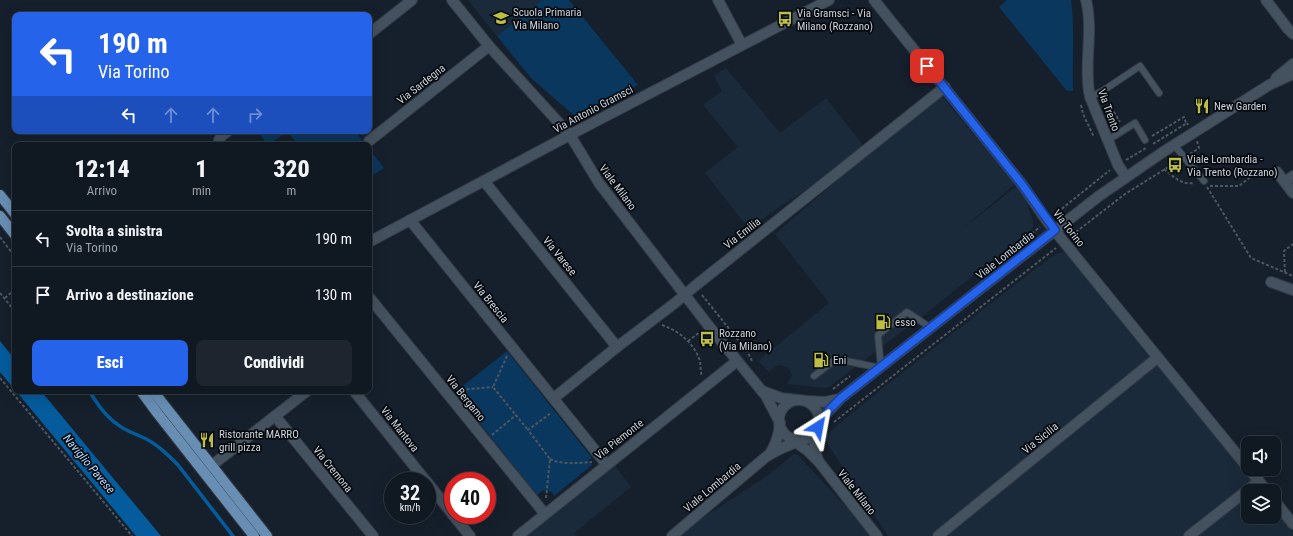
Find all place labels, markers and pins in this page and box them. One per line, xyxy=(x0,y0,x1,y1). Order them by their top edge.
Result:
place label: Scuola Primaria Via Milano xyxy=(513,6,582,32)
place label: Via Gramsci - Via Milano (Rozzano) xyxy=(797,7,873,33)
school or university icon: Scuola Primaria Via Milano xyxy=(492,9,510,27)
bus stop icon: Via Gramsci - Via Milano (Rozzano) xyxy=(776,10,794,28)
pin xyxy=(910,49,944,83)
restaurant icon: New Garden xyxy=(1193,97,1211,115)
place label: New Garden xyxy=(1214,100,1267,113)
place label: Viale Lombardia - Via Trento (Rozzano) xyxy=(1187,153,1278,179)
bus stop icon: Viale Lombardia - Via Trento (Rozzano) xyxy=(1166,156,1184,174)
fuel station icon: esso xyxy=(874,313,892,331)
place label: esso xyxy=(895,316,916,329)
place label: Rozzano (Via Milano) xyxy=(719,327,772,353)
bus stop icon: Rozzano (Via Milano) xyxy=(698,330,716,348)
fuel station icon: Eni xyxy=(812,351,830,369)
place label: Eni xyxy=(833,354,846,367)
place label: Ristorante MARRO grill pizza xyxy=(219,428,299,454)
restaurant icon: Ristorante MARRO grill pizza xyxy=(198,431,216,449)

